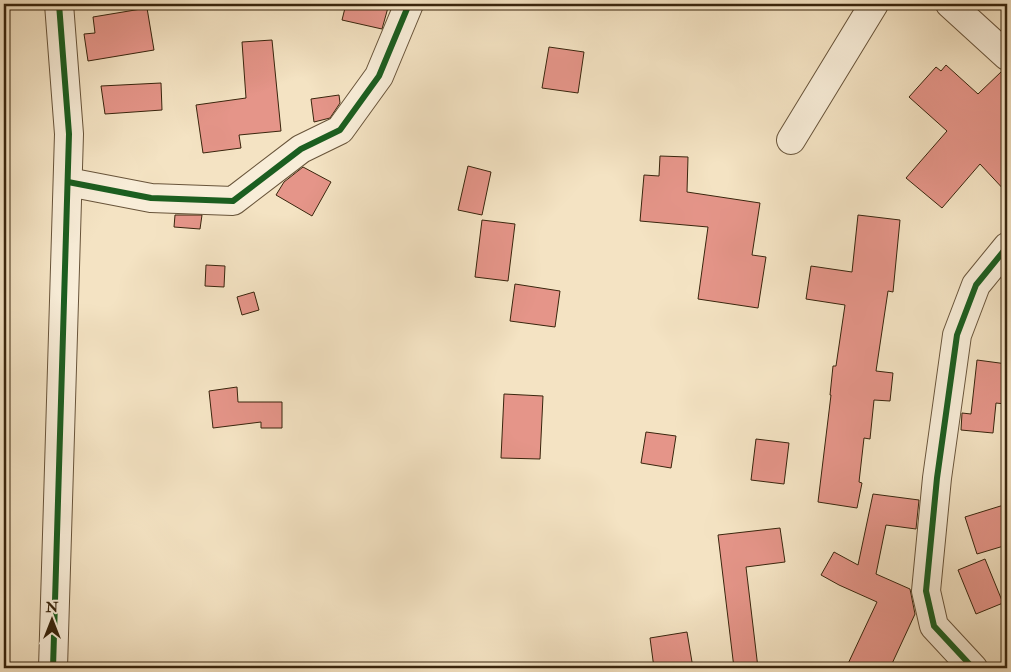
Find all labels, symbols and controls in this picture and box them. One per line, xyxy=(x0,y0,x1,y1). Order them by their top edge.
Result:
north arrow xyxy=(28,594,78,644)
text: N xyxy=(45,599,59,616)

